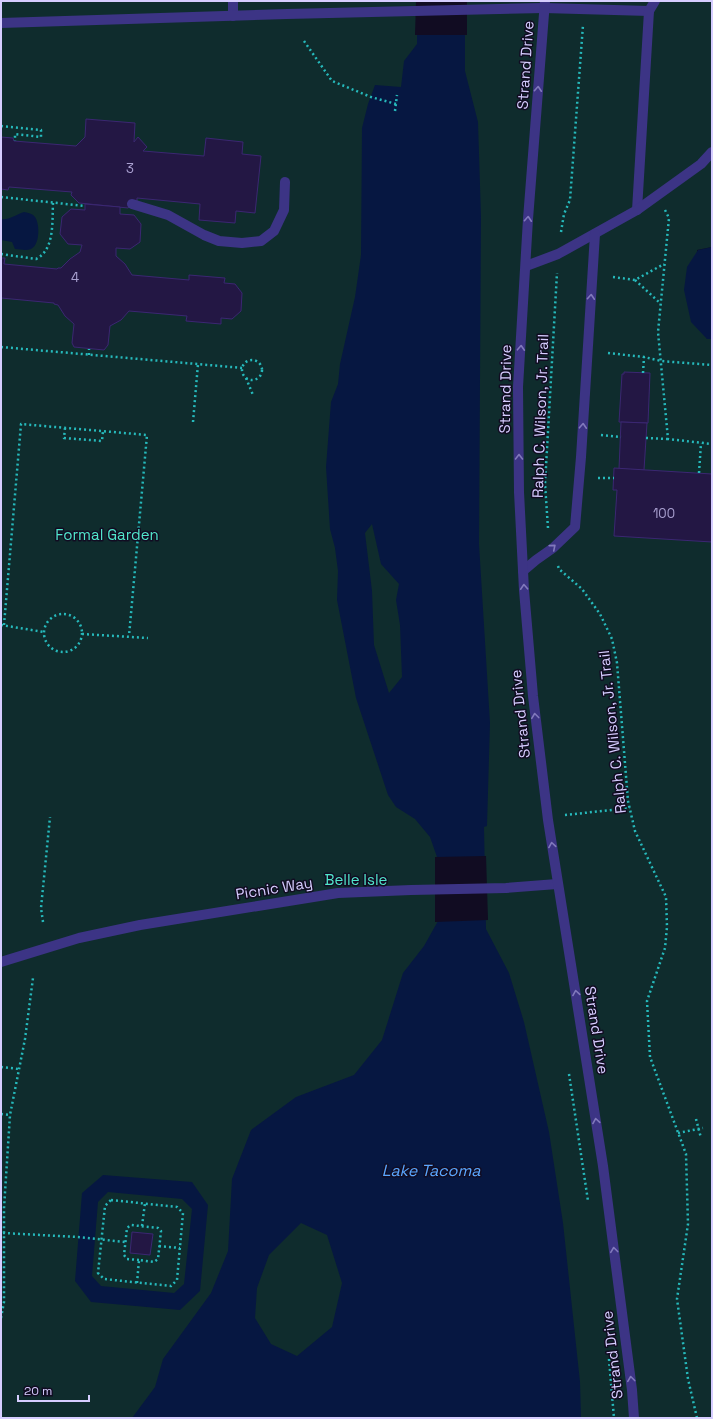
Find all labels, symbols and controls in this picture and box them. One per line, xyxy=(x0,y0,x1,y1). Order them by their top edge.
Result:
street label: Strand Drive xyxy=(512,20,538,110)
one-way arrow xyxy=(533,86,542,92)
house number: 3 xyxy=(126,160,134,177)
one-way arrow xyxy=(524,216,533,222)
house number: 4 xyxy=(71,269,79,286)
one-way arrow xyxy=(586,294,595,300)
street label: Ralph C. Wilson, Jr. Trail xyxy=(528,334,552,498)
street label: Strand Drive xyxy=(495,344,515,434)
one-way arrow xyxy=(516,345,525,351)
one-way arrow xyxy=(578,423,587,429)
one-way arrow xyxy=(515,454,523,460)
house number: 100 xyxy=(653,505,675,522)
park label: Formal Garden xyxy=(55,525,159,544)
one-way arrow xyxy=(548,544,556,551)
one-way arrow xyxy=(519,584,528,590)
street label: Ralph C. Wilson, Jr. Trail xyxy=(594,649,630,815)
street label: Strand Drive xyxy=(506,669,534,759)
one-way arrow xyxy=(531,713,540,719)
one-way arrow xyxy=(548,842,556,848)
park label: Belle Isle xyxy=(324,870,388,889)
street label: Picnic Way xyxy=(234,873,314,903)
street label: Strand Drive xyxy=(581,985,613,1075)
one-way arrow xyxy=(572,990,580,996)
one-way arrow xyxy=(592,1118,601,1125)
water label: Lake Tacoma xyxy=(382,1160,481,1181)
one-way arrow xyxy=(610,1247,619,1253)
street label: Strand Drive xyxy=(597,1310,627,1400)
one-way arrow xyxy=(627,1376,636,1382)
scale bar xyxy=(18,1377,89,1403)
text: 20 m xyxy=(24,1383,52,1399)

